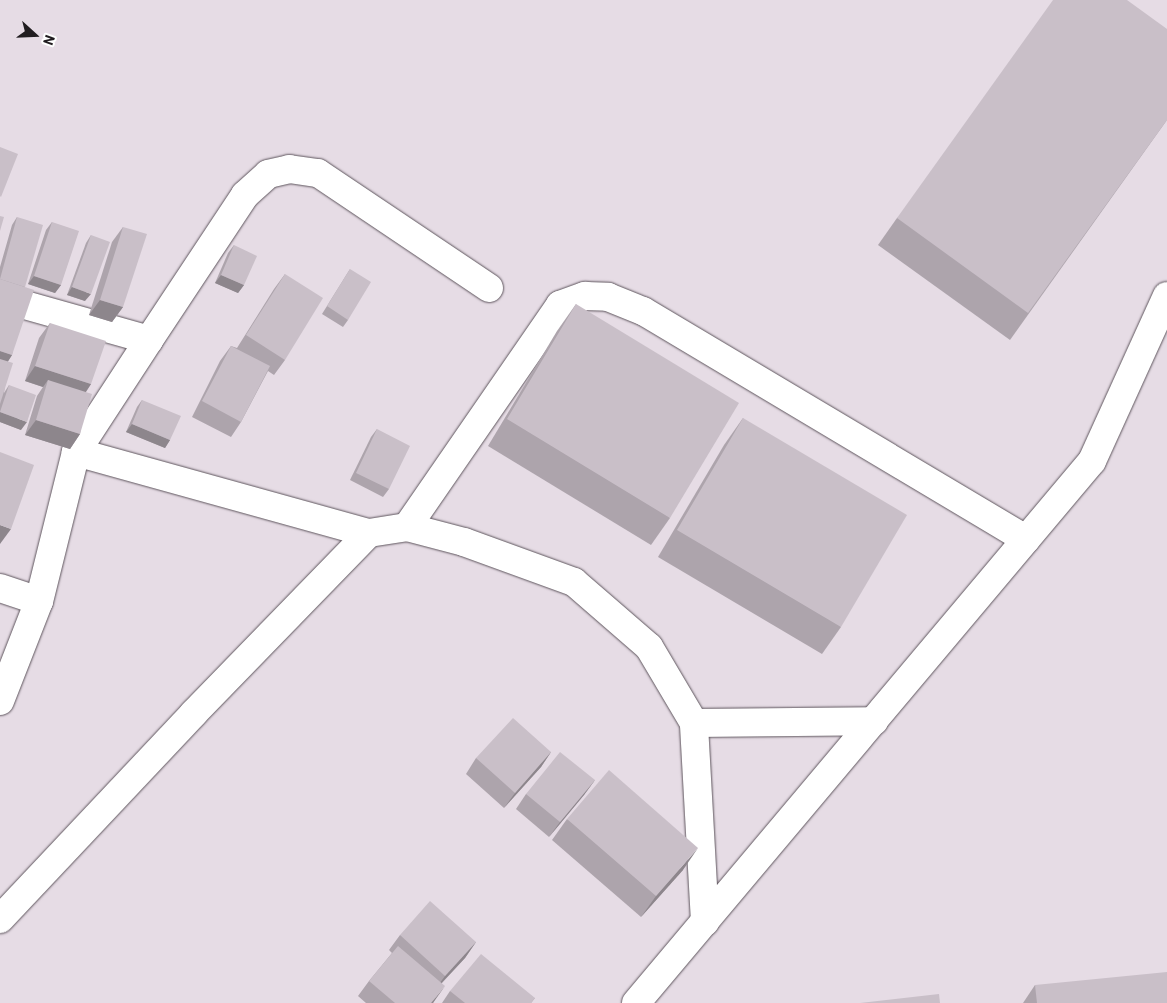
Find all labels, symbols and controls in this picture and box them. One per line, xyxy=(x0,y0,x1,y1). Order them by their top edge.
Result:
north arrow xyxy=(10,10,60,60)
text: N xyxy=(40,33,59,48)

